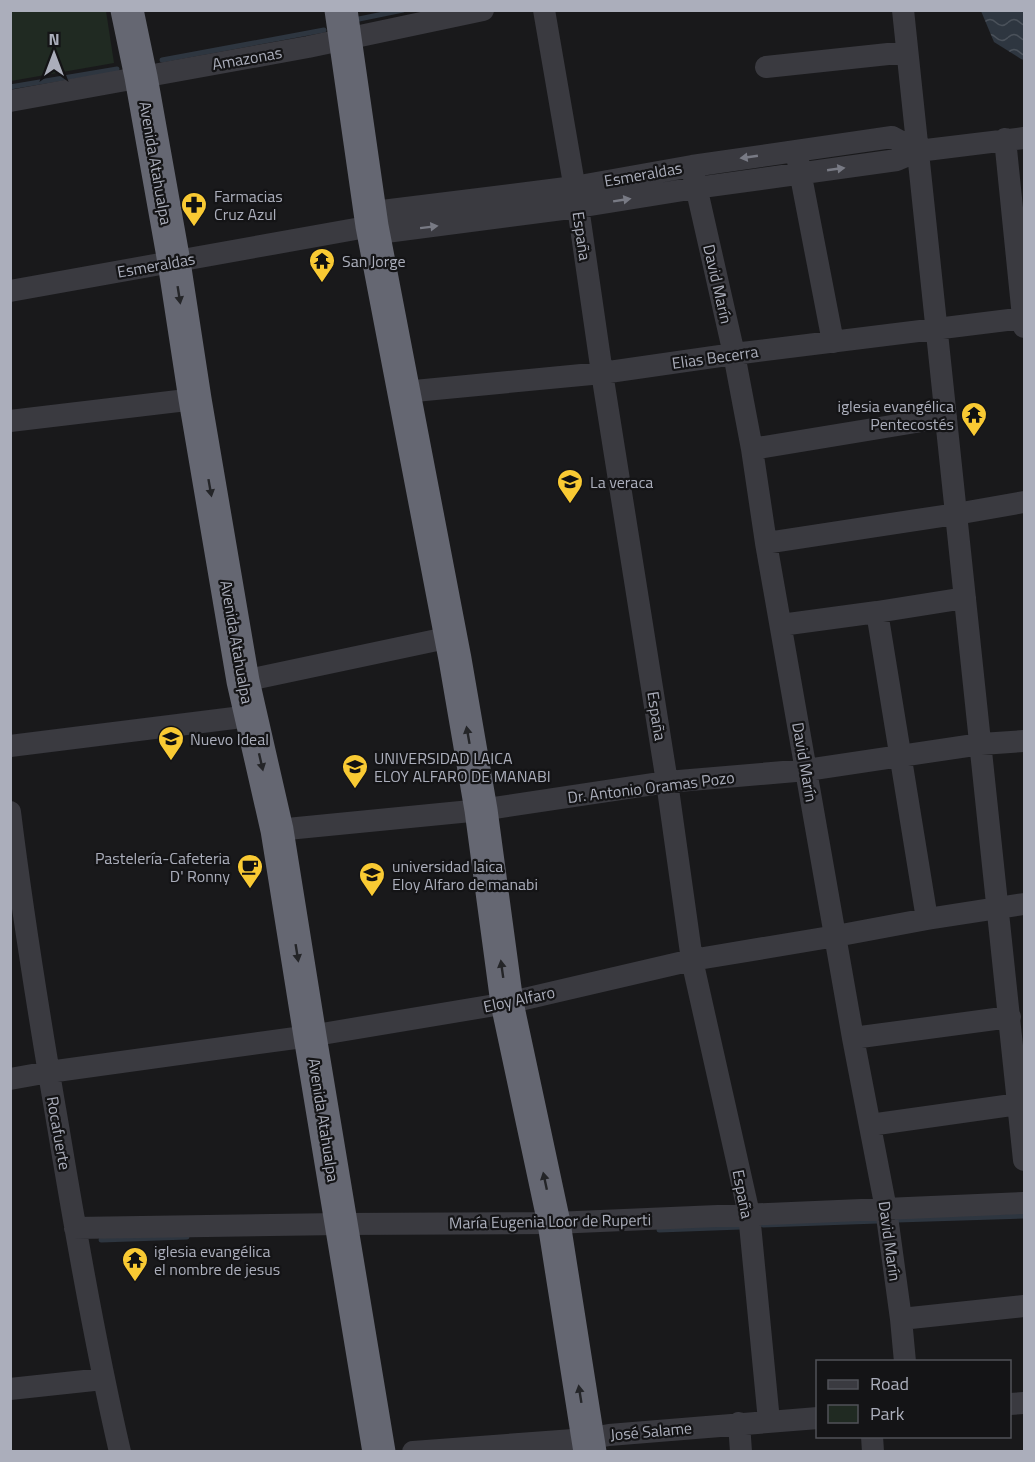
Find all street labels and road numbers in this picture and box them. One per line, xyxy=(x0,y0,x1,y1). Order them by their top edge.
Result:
street label: Amazonas xyxy=(210,40,284,76)
street label: Avenida Atahualpa xyxy=(133,99,179,227)
street label: Esmeraldas xyxy=(602,155,684,193)
street label: España xyxy=(567,210,597,262)
street label: David Marín xyxy=(697,242,739,326)
street label: Esmeraldas xyxy=(115,246,197,284)
street label: Elias Becerra xyxy=(670,339,760,375)
street label: Avenida Atahualpa xyxy=(214,578,260,706)
street label: España xyxy=(641,690,673,742)
street label: David Marín xyxy=(786,720,824,804)
street label: Dr. Antonio Oramas Pozo xyxy=(566,765,736,809)
street label: Eloy Alfaro xyxy=(481,980,557,1018)
street label: Avenida Atahualpa xyxy=(302,1056,346,1184)
street label: Rocafuerte xyxy=(41,1094,77,1172)
street label: España xyxy=(727,1167,759,1221)
street label: David Marín xyxy=(873,1199,907,1283)
street label: María Eugenia Loor de Ruperti xyxy=(449,1207,651,1235)
street label: José Salame xyxy=(609,1415,693,1447)

